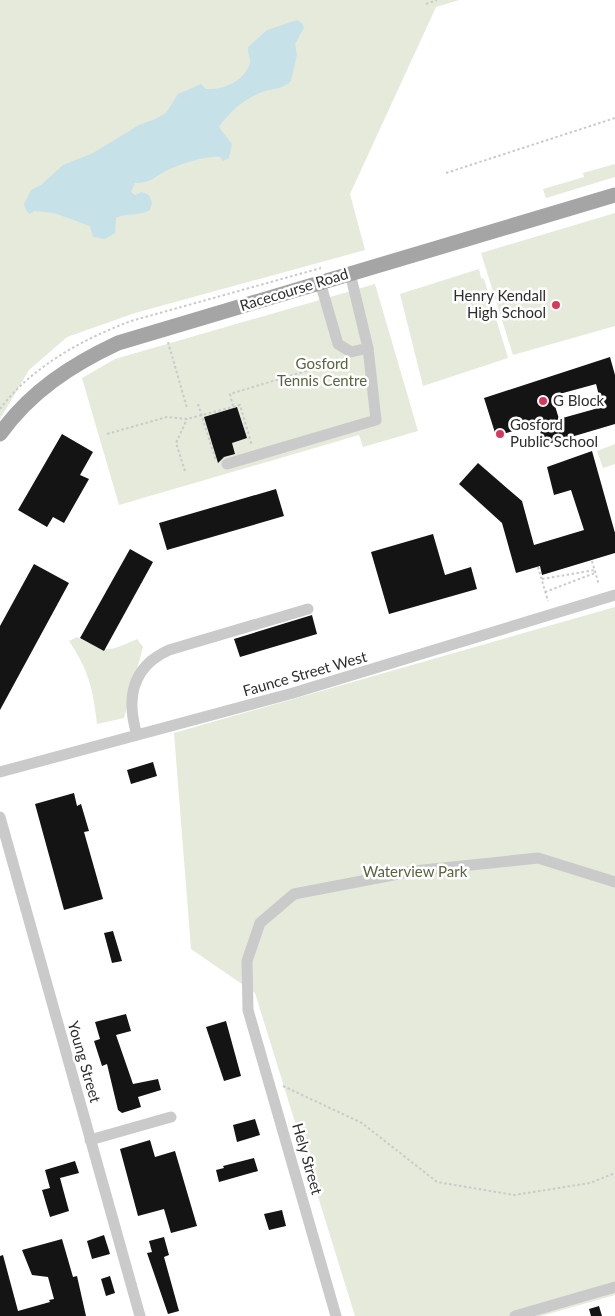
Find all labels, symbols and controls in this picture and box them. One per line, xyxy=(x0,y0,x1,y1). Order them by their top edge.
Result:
street label: Racecourse Road xyxy=(237,264,350,314)
place label: Henry Kendall High School xyxy=(453,286,546,321)
marker: Henry Kendall High School xyxy=(550,299,562,311)
park label: Gosford Tennis Centre xyxy=(277,354,367,389)
place label: G Block xyxy=(553,391,605,409)
marker: G Block xyxy=(537,395,549,407)
place label: Gosford Public School xyxy=(510,415,598,450)
marker: Gosford Public School xyxy=(494,428,506,440)
street label: Faunce Street West xyxy=(241,647,369,699)
park label: Waterview Park xyxy=(363,862,468,880)
street label: Young Street xyxy=(65,1019,105,1105)
street label: Hely Street xyxy=(289,1121,327,1197)

